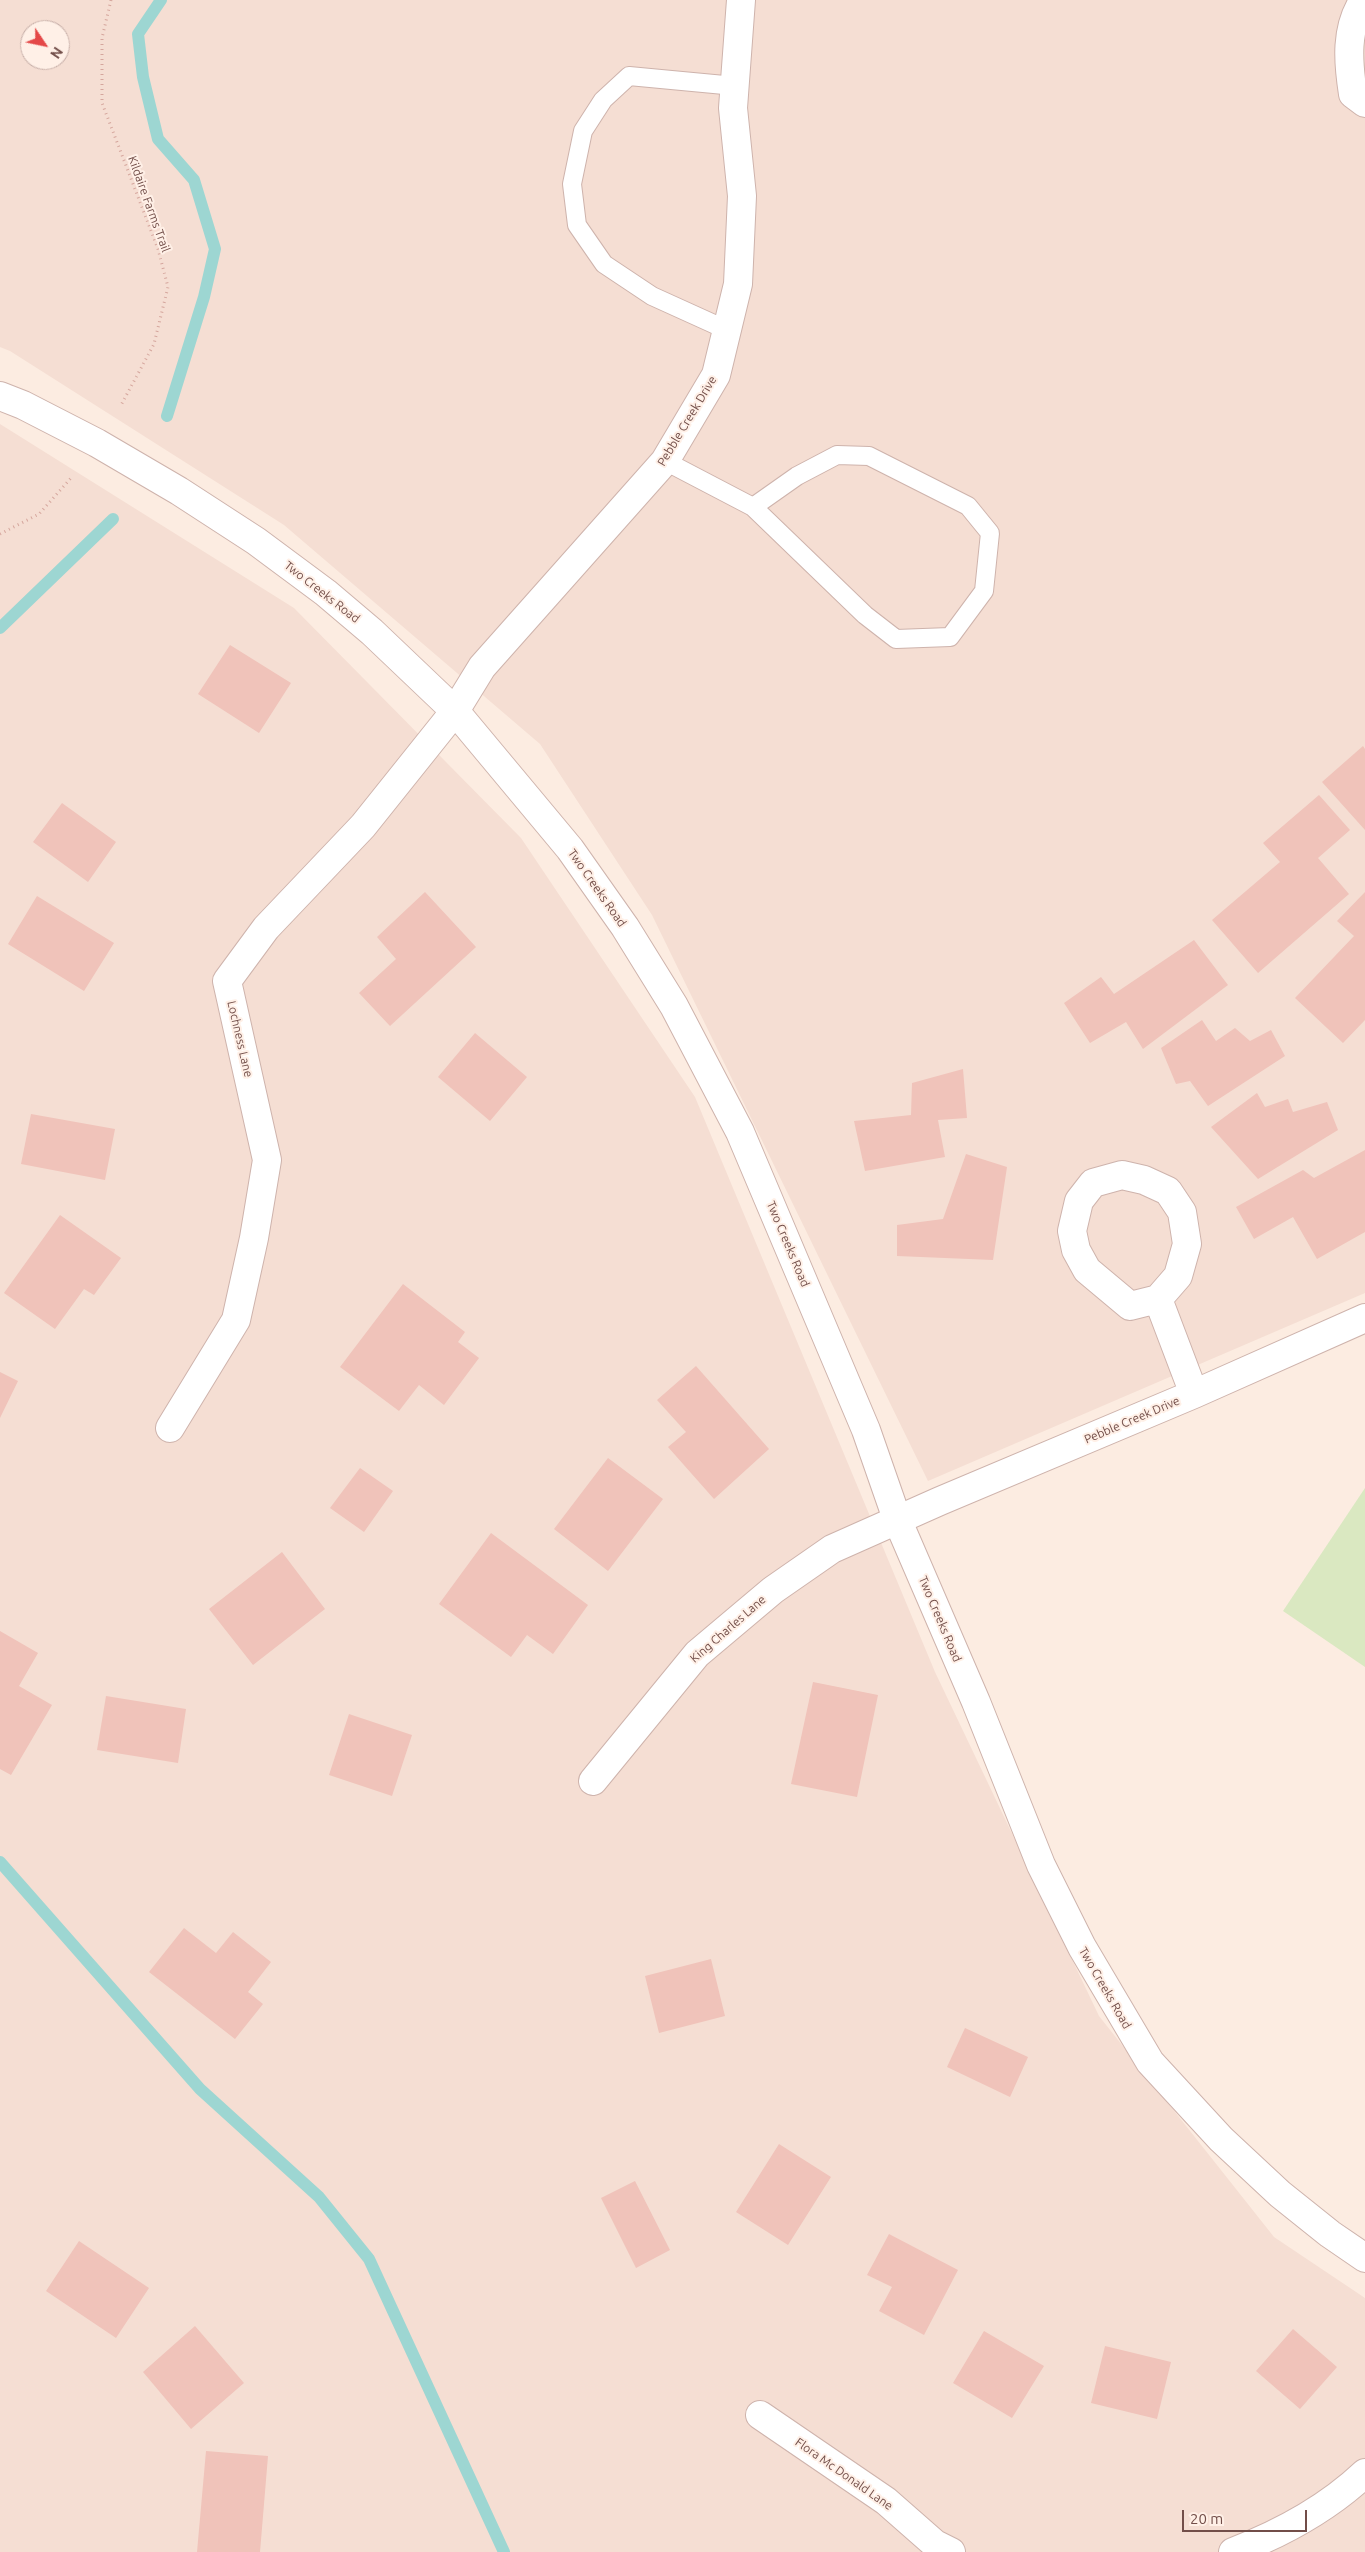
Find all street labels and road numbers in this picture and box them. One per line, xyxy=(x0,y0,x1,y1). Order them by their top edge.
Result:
street label: Kildaire Farms Trail xyxy=(125,154,173,254)
street label: Pebble Creek Drive xyxy=(654,373,720,469)
street label: Two Creeks Road xyxy=(281,558,363,626)
street label: Two Creeks Road xyxy=(565,846,629,930)
street label: Lochness Lane xyxy=(224,999,256,1079)
street label: Two Creeks Road xyxy=(763,1199,813,1289)
street label: Pebble Creek Drive xyxy=(1082,1393,1182,1447)
street label: Two Creeks Road xyxy=(915,1574,965,1664)
street label: King Charles Lane xyxy=(687,1592,769,1666)
street label: Two Creeks Road xyxy=(1076,1945,1134,2031)
street label: Flora Mc Donald Lane xyxy=(792,2435,896,2513)

